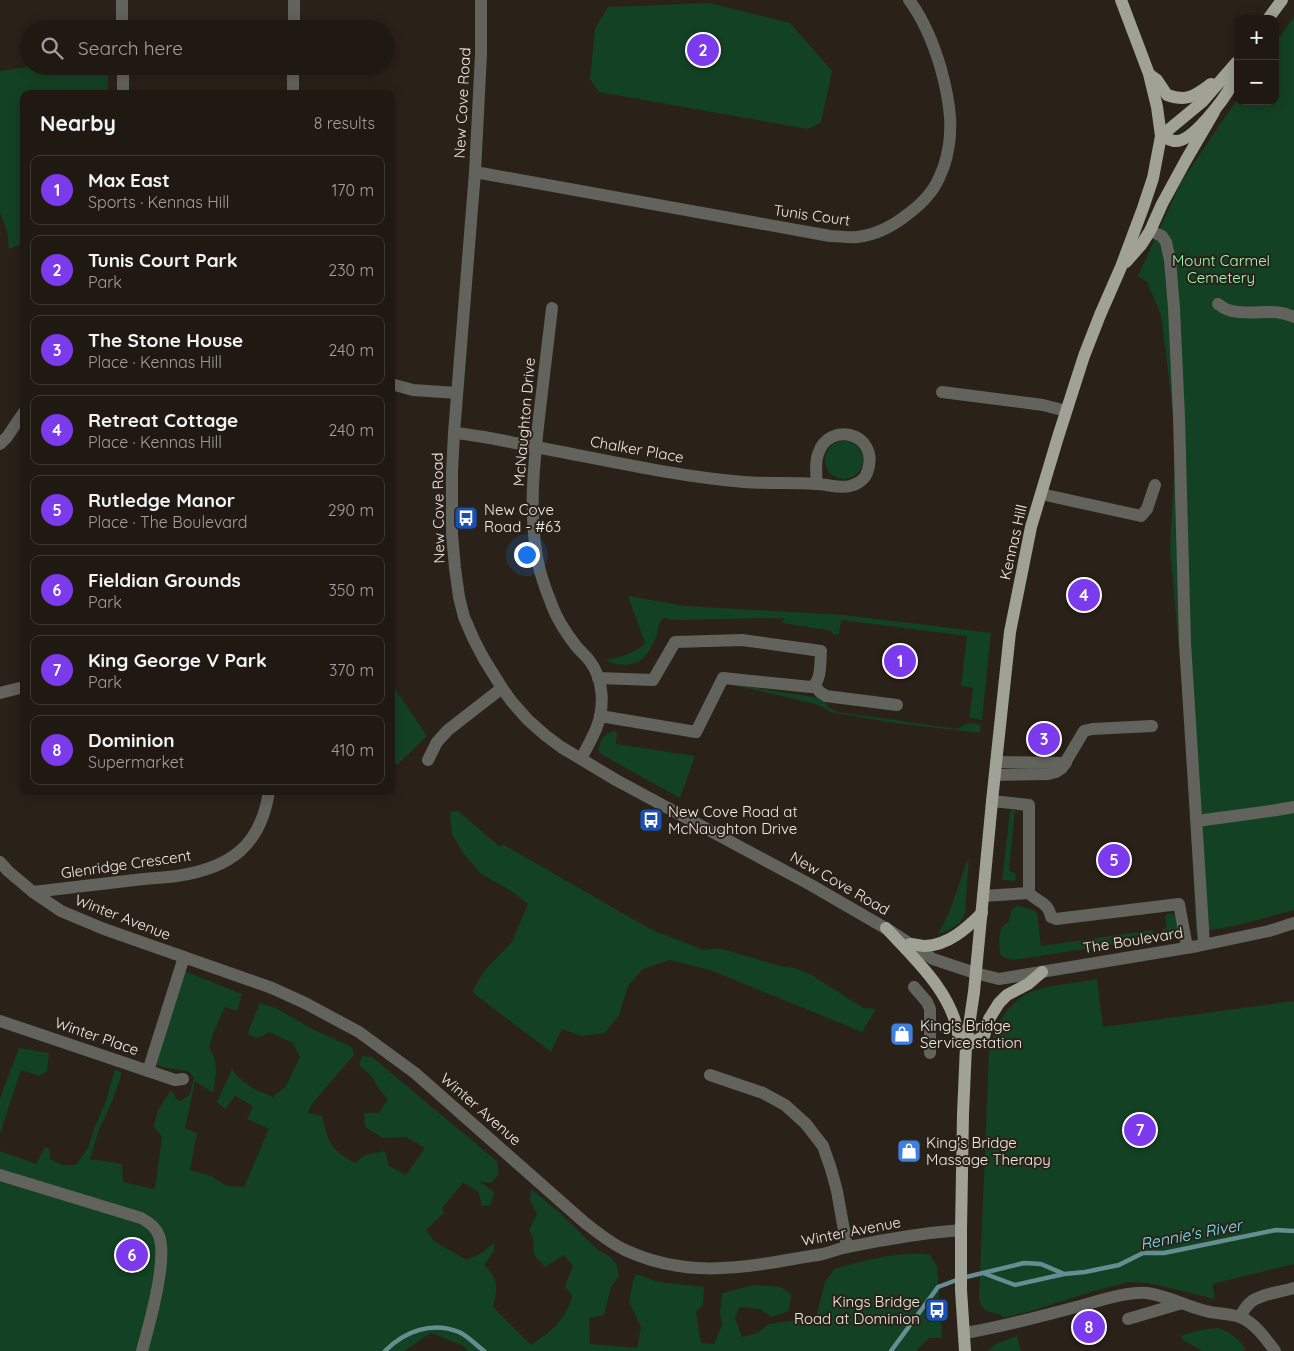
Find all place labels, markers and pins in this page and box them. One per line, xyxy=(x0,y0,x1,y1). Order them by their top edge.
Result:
pin: 2 xyxy=(687,31,719,69)
place label: New Cove Road - #63 xyxy=(484,500,561,536)
bus stop icon: New Cove Road - #63 xyxy=(453,505,479,531)
pin: 4 xyxy=(1068,576,1100,614)
pin: 1 xyxy=(884,642,916,680)
pin: 3 xyxy=(1028,720,1060,758)
place label: New Cove Road at McNaughton Drive xyxy=(668,802,797,838)
bus stop icon: New Cove Road at McNaughton Drive xyxy=(638,807,664,833)
pin: 5 xyxy=(1098,841,1130,879)
place label: King's Bridge Service station xyxy=(920,1016,1022,1052)
shop icon: King's Bridge Service station xyxy=(889,1021,915,1047)
pin: 7 xyxy=(1124,1111,1156,1149)
place label: King's Bridge Massage Therapy xyxy=(926,1133,1051,1169)
shop icon: King's Bridge Massage Therapy xyxy=(896,1138,922,1164)
pin: 6 xyxy=(116,1236,148,1274)
place label: Kings Bridge Road at Dominion xyxy=(794,1292,920,1328)
bus stop icon: Kings Bridge Road at Dominion xyxy=(924,1297,950,1323)
pin: 8 xyxy=(1073,1308,1105,1346)

